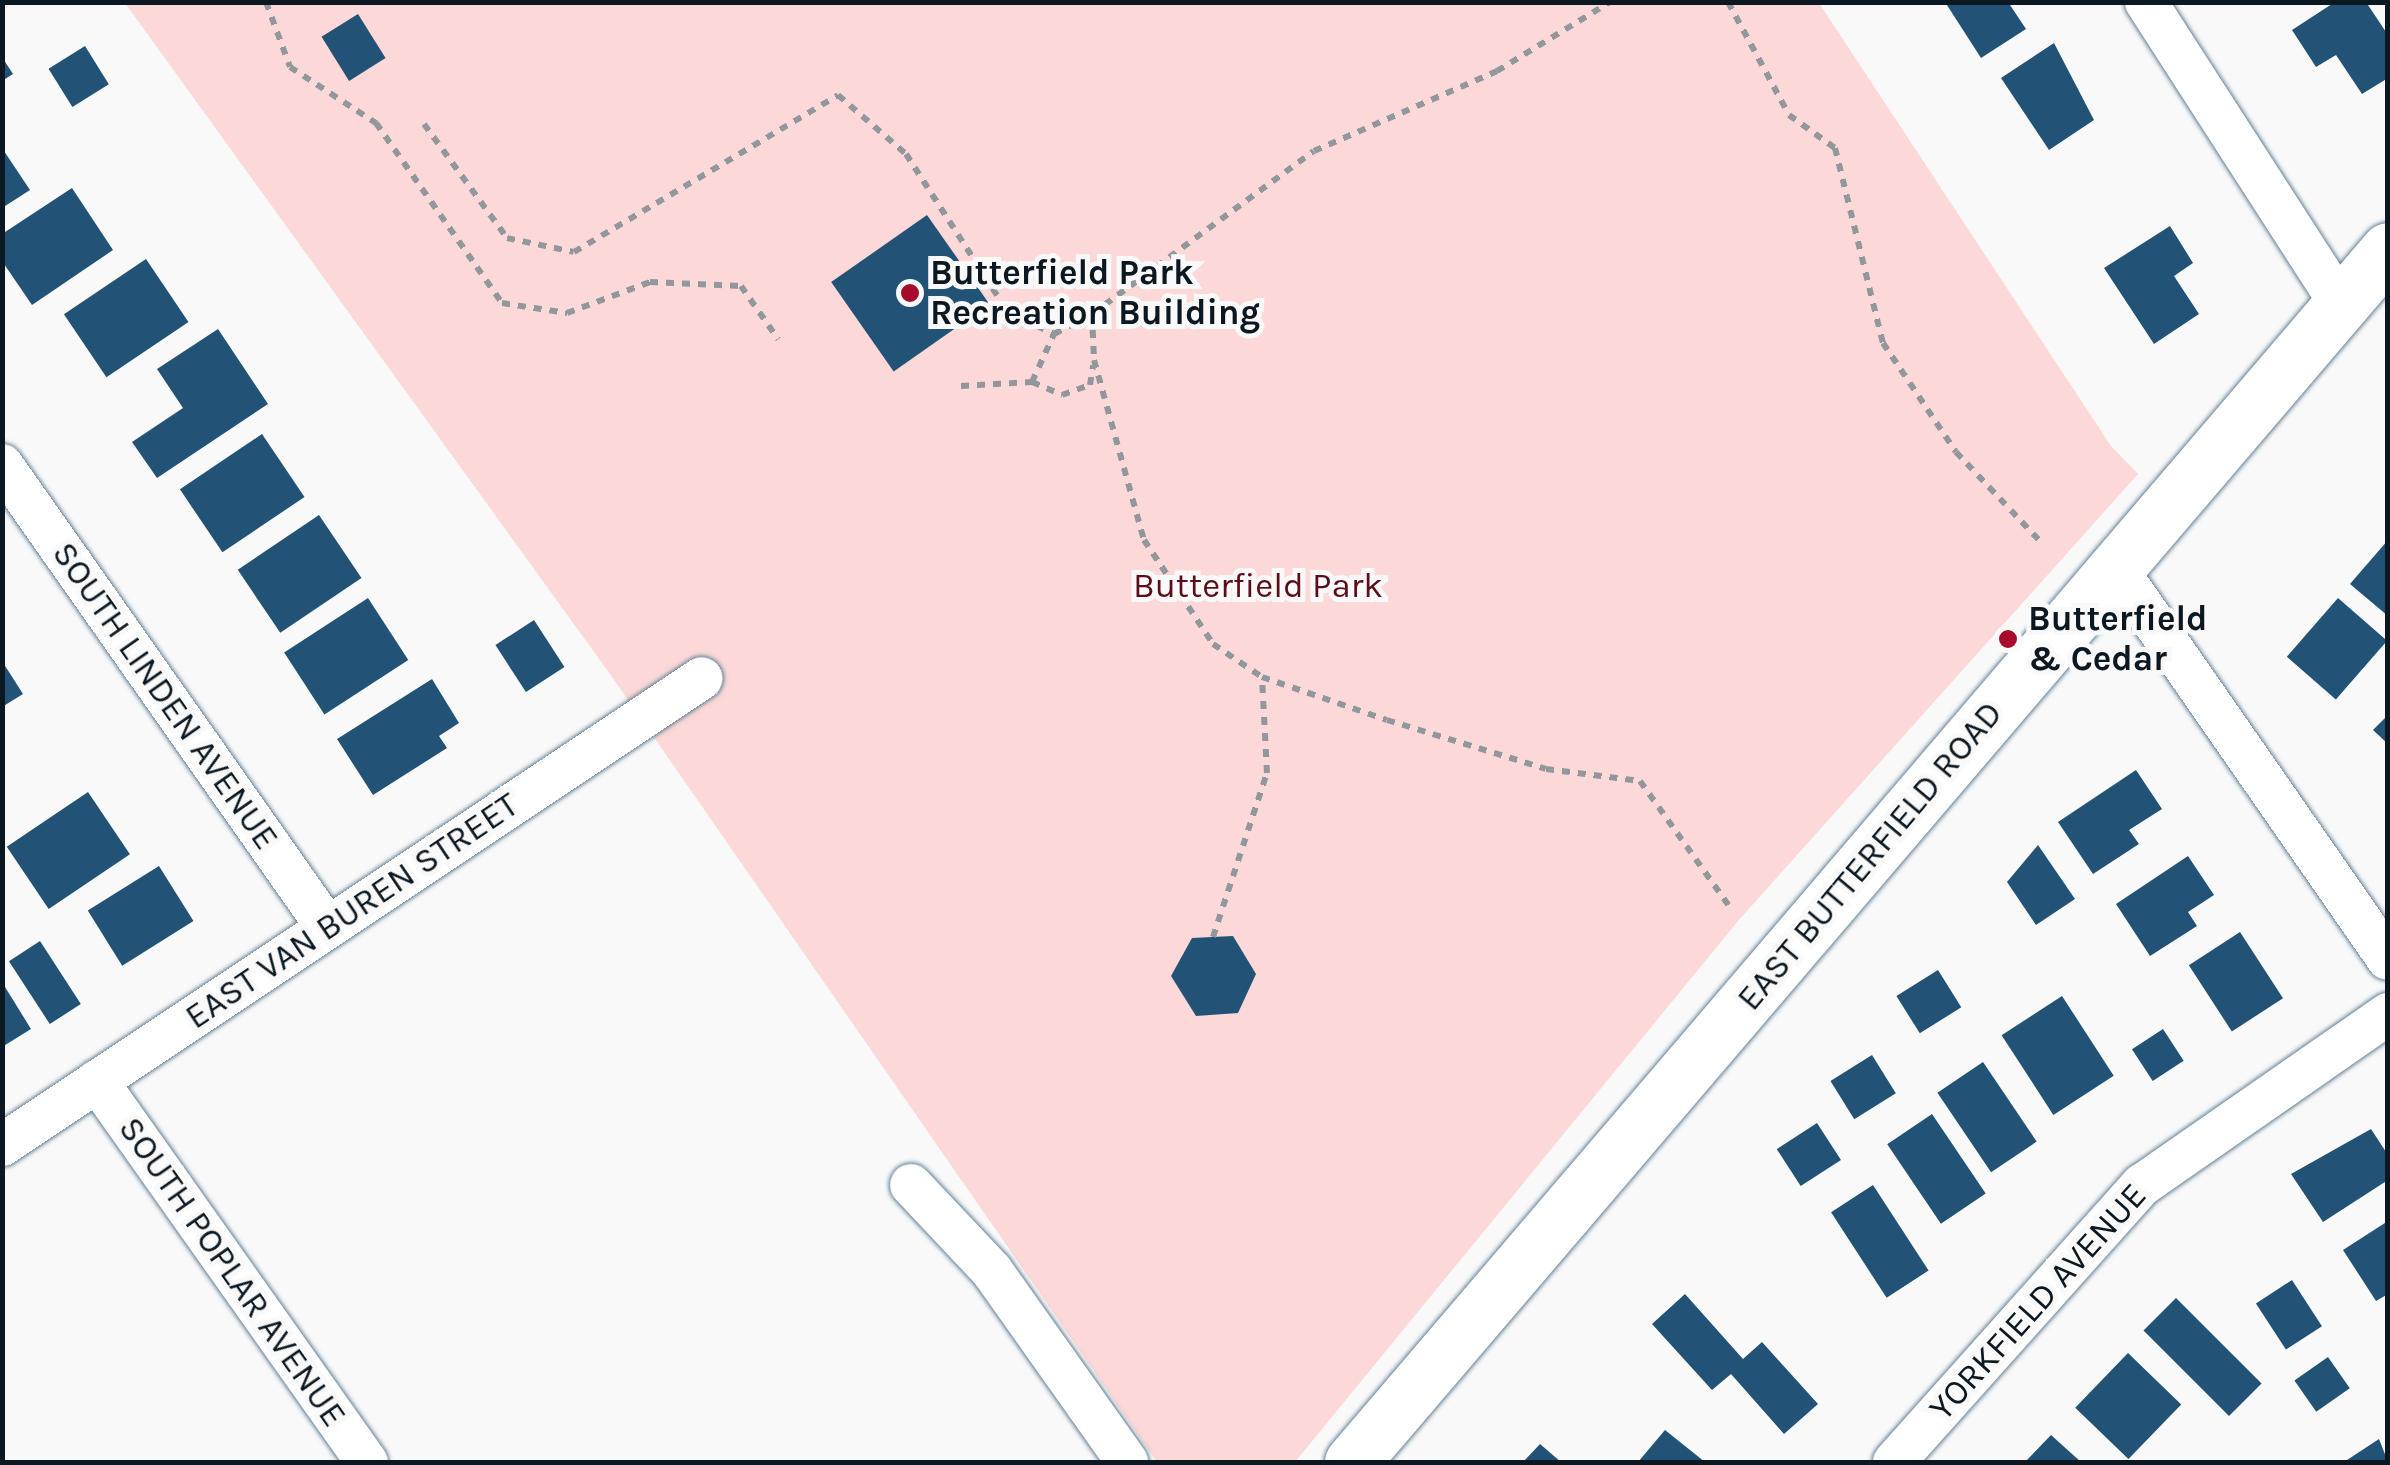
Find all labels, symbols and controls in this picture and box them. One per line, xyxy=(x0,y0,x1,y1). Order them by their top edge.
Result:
place label: Butterfield Park Recreation Building xyxy=(930,252,1260,334)
marker: Butterfield Park Recreation Building xyxy=(899,282,921,304)
street label: SOUTH LINDEN AVENUE xyxy=(43,534,287,858)
park label: Butterfield Park xyxy=(1133,565,1383,607)
place label: Butterfield & Cedar xyxy=(2028,598,2208,680)
marker: Butterfield & Cedar xyxy=(1997,628,2019,650)
street label: EAST BUTTERFIELD ROAD xyxy=(1728,693,2012,1019)
street label: EAST VAN BUREN STREET xyxy=(178,784,526,1038)
street label: SOUTH POPLAR AVENUE xyxy=(109,1109,355,1435)
street label: YORKFIELD AVENUE xyxy=(1921,1175,2155,1429)

